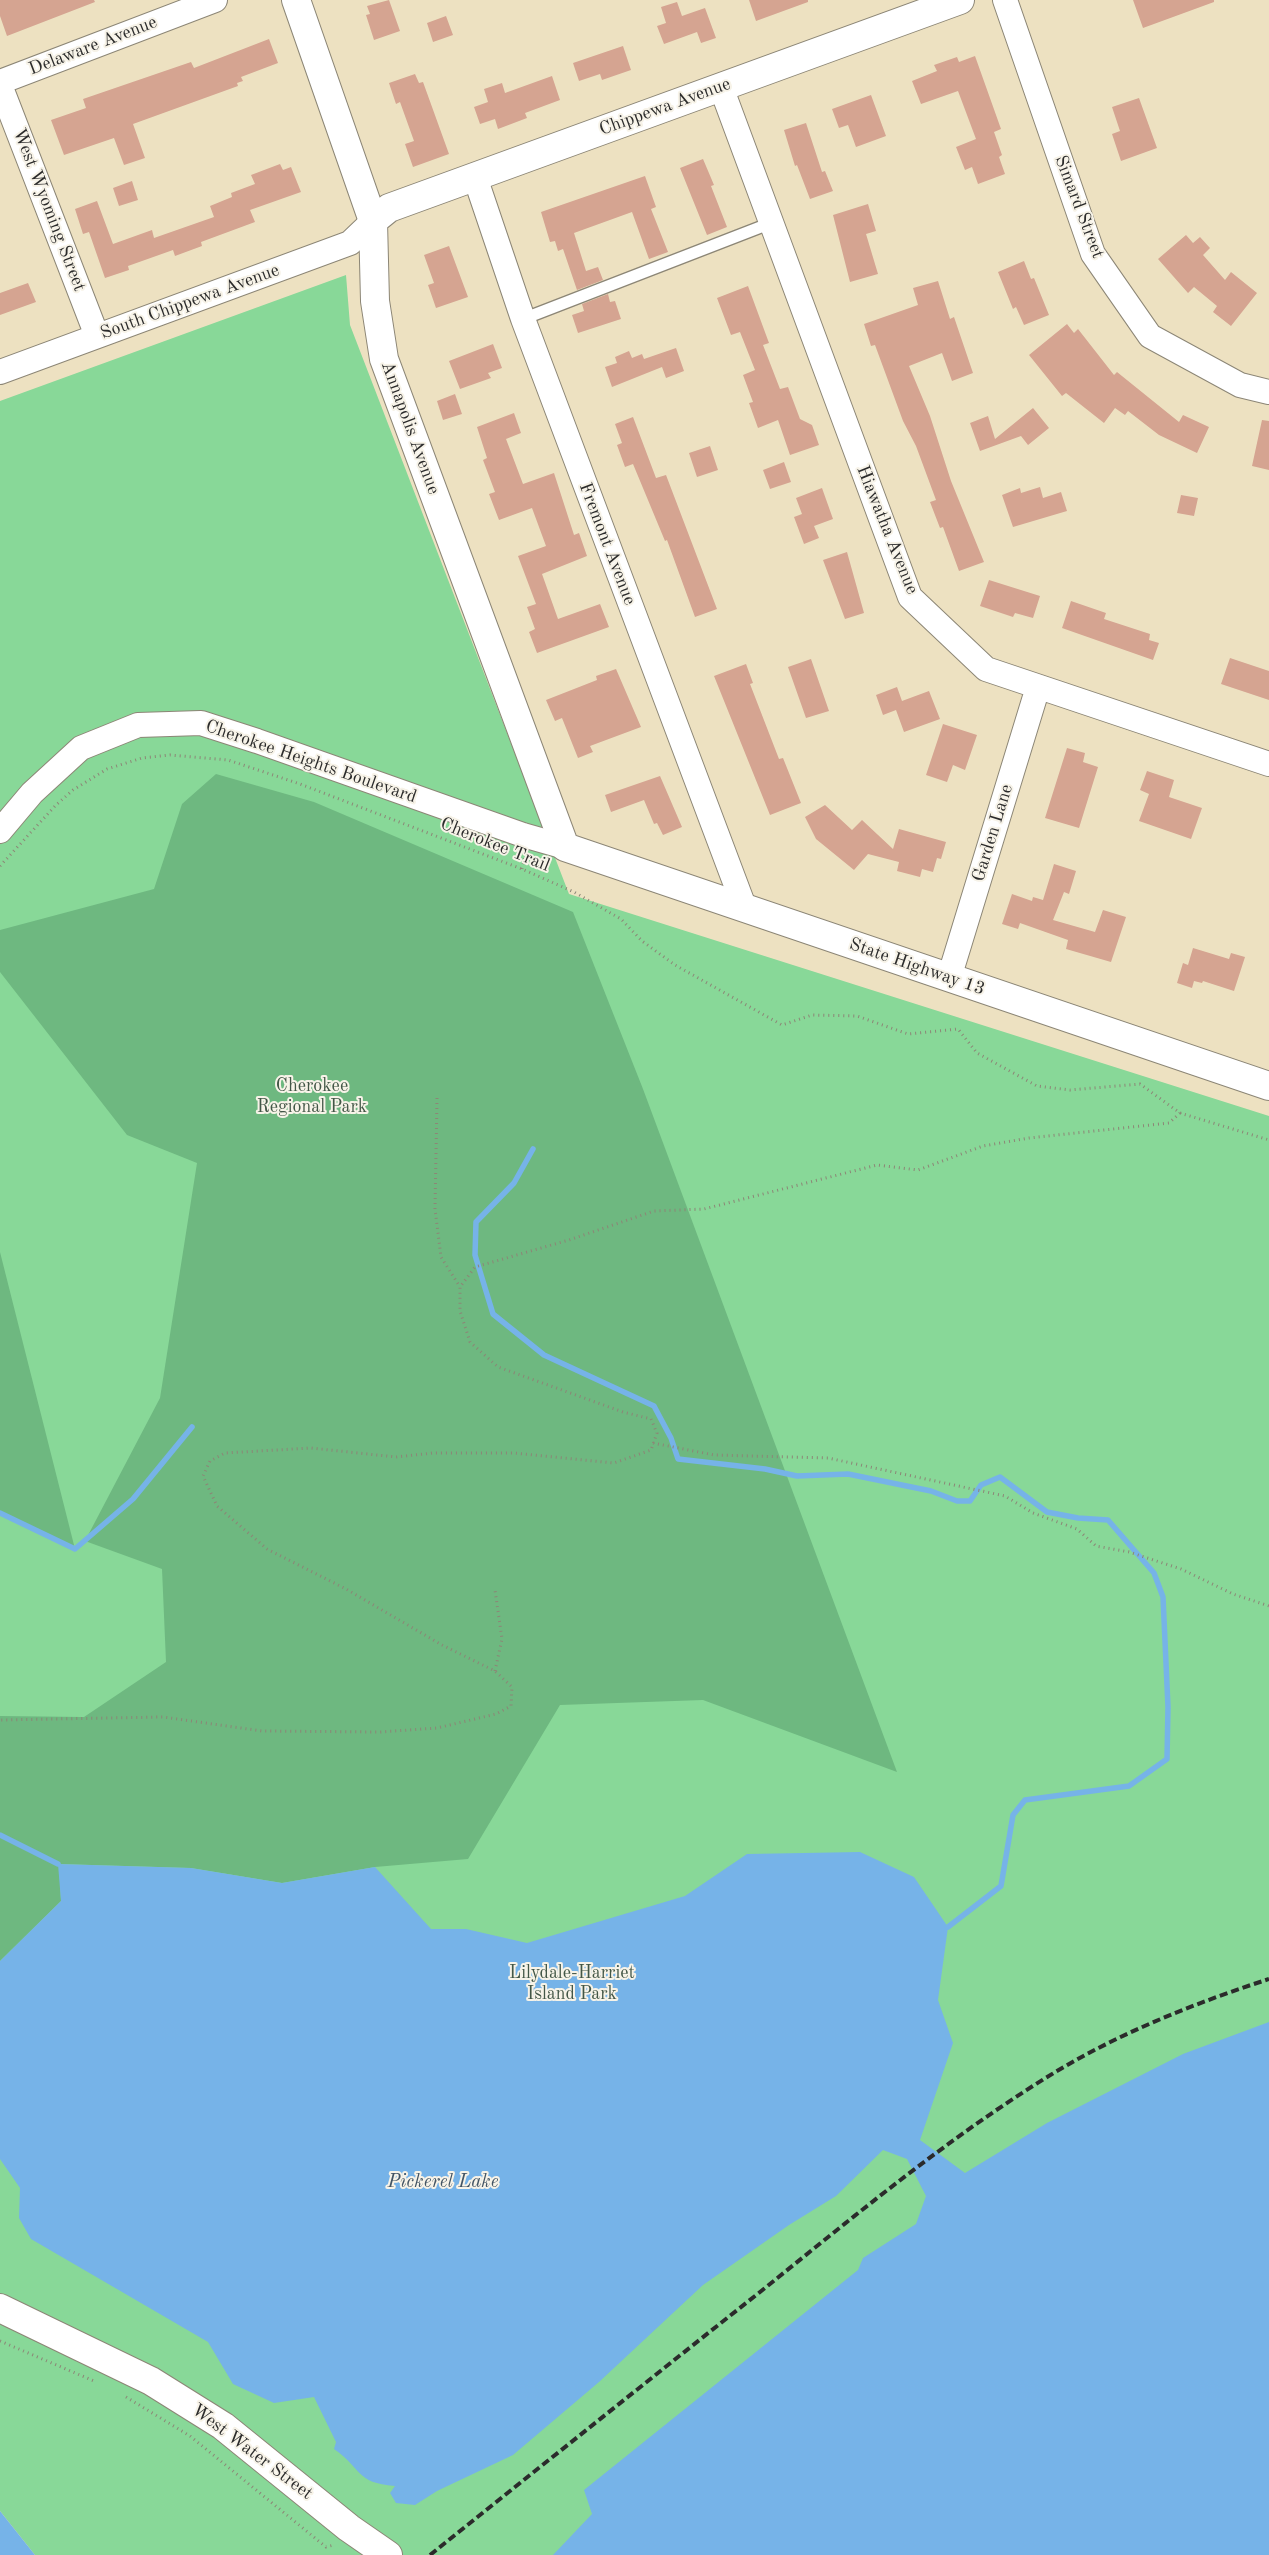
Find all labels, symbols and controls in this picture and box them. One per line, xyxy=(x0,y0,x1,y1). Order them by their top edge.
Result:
street label: Delaware Avenue xyxy=(26,12,160,80)
street label: Chippewa Avenue xyxy=(596,73,734,141)
street label: West Wyoming Street xyxy=(8,125,90,295)
street label: Simard Street xyxy=(1049,152,1109,262)
street label: South Chippewa Avenue xyxy=(98,260,282,344)
street label: Annapolis Avenue xyxy=(376,358,444,498)
street label: Hiawatha Avenue xyxy=(851,462,923,598)
street label: Fremont Avenue xyxy=(574,480,640,608)
street label: Cherokee Heights Boulevard xyxy=(202,716,420,808)
street label: Garden Lane xyxy=(968,782,1018,884)
street label: Cherokee Trail xyxy=(437,813,553,877)
street label: State Highway 13 xyxy=(846,934,988,1000)
park label: Cherokee Regional Park xyxy=(257,1075,367,1118)
park label: Lilydale-Harriet Island Park xyxy=(509,1962,635,2005)
water label: Pickerel Lake xyxy=(388,2171,498,2193)
street label: West Water Street xyxy=(187,2399,317,2505)

